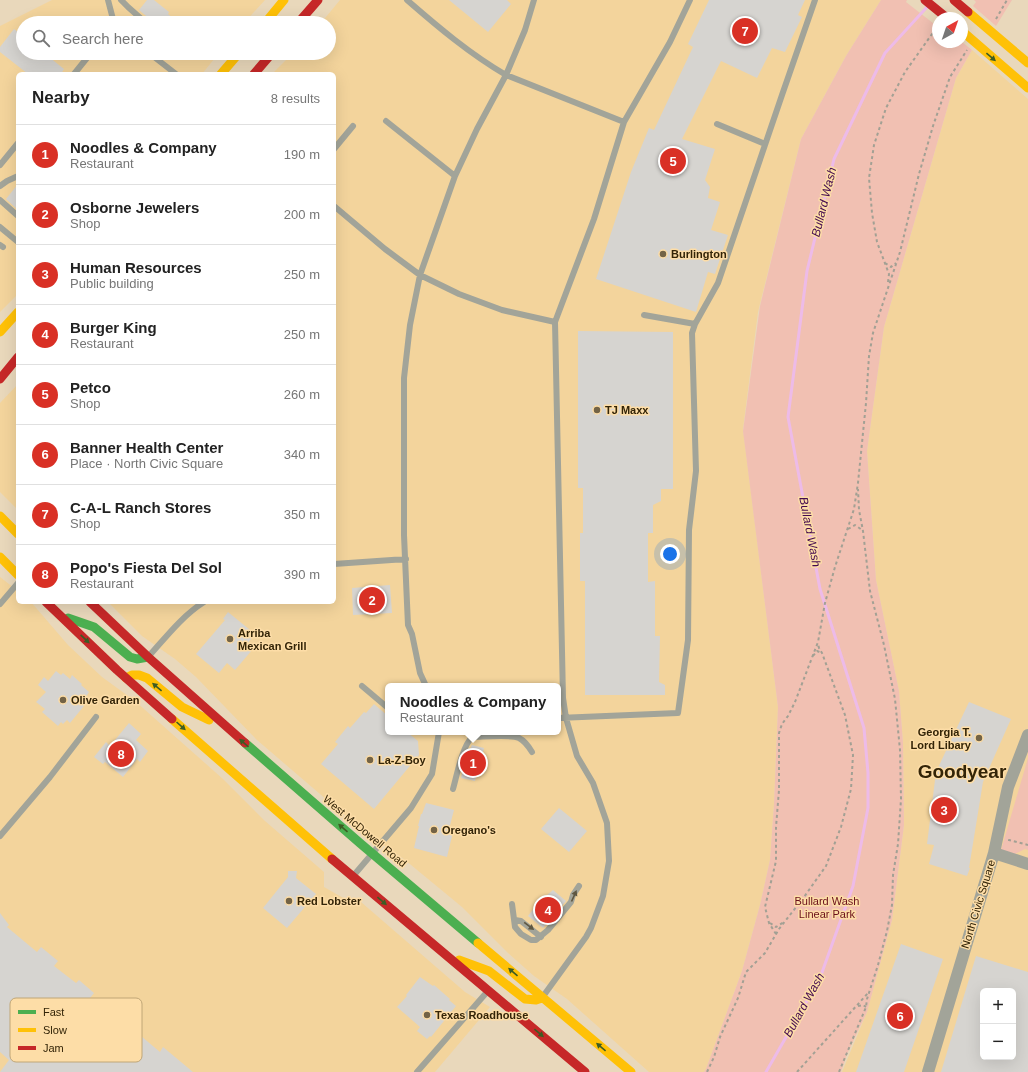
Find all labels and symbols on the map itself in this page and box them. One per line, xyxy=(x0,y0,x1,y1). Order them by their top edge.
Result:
north arrow xyxy=(932,12,968,48)
pin: 7 xyxy=(732,16,758,46)
one-way arrow xyxy=(986,52,997,61)
pin: 5 xyxy=(660,146,686,176)
water label: Bullard Wash xyxy=(809,165,839,238)
place label: Burlington xyxy=(671,248,727,260)
marker: Burlington xyxy=(658,249,668,259)
place label: TJ Maxx xyxy=(605,404,649,416)
marker: TJ Maxx xyxy=(592,405,602,415)
water label: Bullard Wash xyxy=(796,496,824,569)
your location xyxy=(660,544,680,564)
pin: 2 xyxy=(359,585,385,615)
place label: Arriba Mexican Grill xyxy=(238,627,306,652)
one-way arrow xyxy=(80,634,90,643)
marker: Arriba Mexican Grill xyxy=(225,634,235,644)
one-way arrow xyxy=(152,683,163,692)
place label: Olive Garden xyxy=(71,694,140,706)
marker: Olive Garden xyxy=(58,695,68,705)
one-way arrow xyxy=(175,722,186,731)
place label: Georgia T. Lord Libary xyxy=(910,726,972,751)
marker: Georgia T. Lord Libary xyxy=(974,733,984,743)
pin: 8 xyxy=(108,739,134,769)
one-way arrow xyxy=(239,739,250,748)
pin: 1 xyxy=(460,748,486,778)
place label: La-Z-Boy xyxy=(378,754,427,766)
marker: La-Z-Boy xyxy=(365,755,375,765)
district label: Goodyear xyxy=(918,761,1007,782)
street label: West McDowell Road xyxy=(321,793,409,869)
pin: 3 xyxy=(931,795,957,825)
one-way arrow xyxy=(337,824,348,833)
place label: Oregano's xyxy=(442,824,496,836)
marker: Oregano's xyxy=(429,825,439,835)
street label: North Civic Square xyxy=(959,858,997,950)
one-way arrow xyxy=(571,890,577,901)
place label: Red Lobster xyxy=(297,895,362,907)
pin: 4 xyxy=(535,895,561,925)
park label: Bullard Wash Linear Park xyxy=(794,895,860,920)
marker: Red Lobster xyxy=(284,896,294,906)
one-way arrow xyxy=(377,897,388,906)
one-way arrow xyxy=(523,922,534,931)
one-way arrow xyxy=(507,968,518,977)
water label: Bullard Wash xyxy=(781,970,828,1040)
legend xyxy=(10,998,142,1062)
pin: 6 xyxy=(887,1001,913,1031)
text: Fast xyxy=(43,1006,64,1018)
place label: Texas Roadhouse xyxy=(435,1009,528,1021)
marker: Texas Roadhouse xyxy=(422,1010,432,1020)
text: Slow xyxy=(43,1024,67,1036)
one-way arrow xyxy=(534,1029,545,1038)
text: Jam xyxy=(43,1042,64,1054)
one-way arrow xyxy=(596,1043,607,1051)

